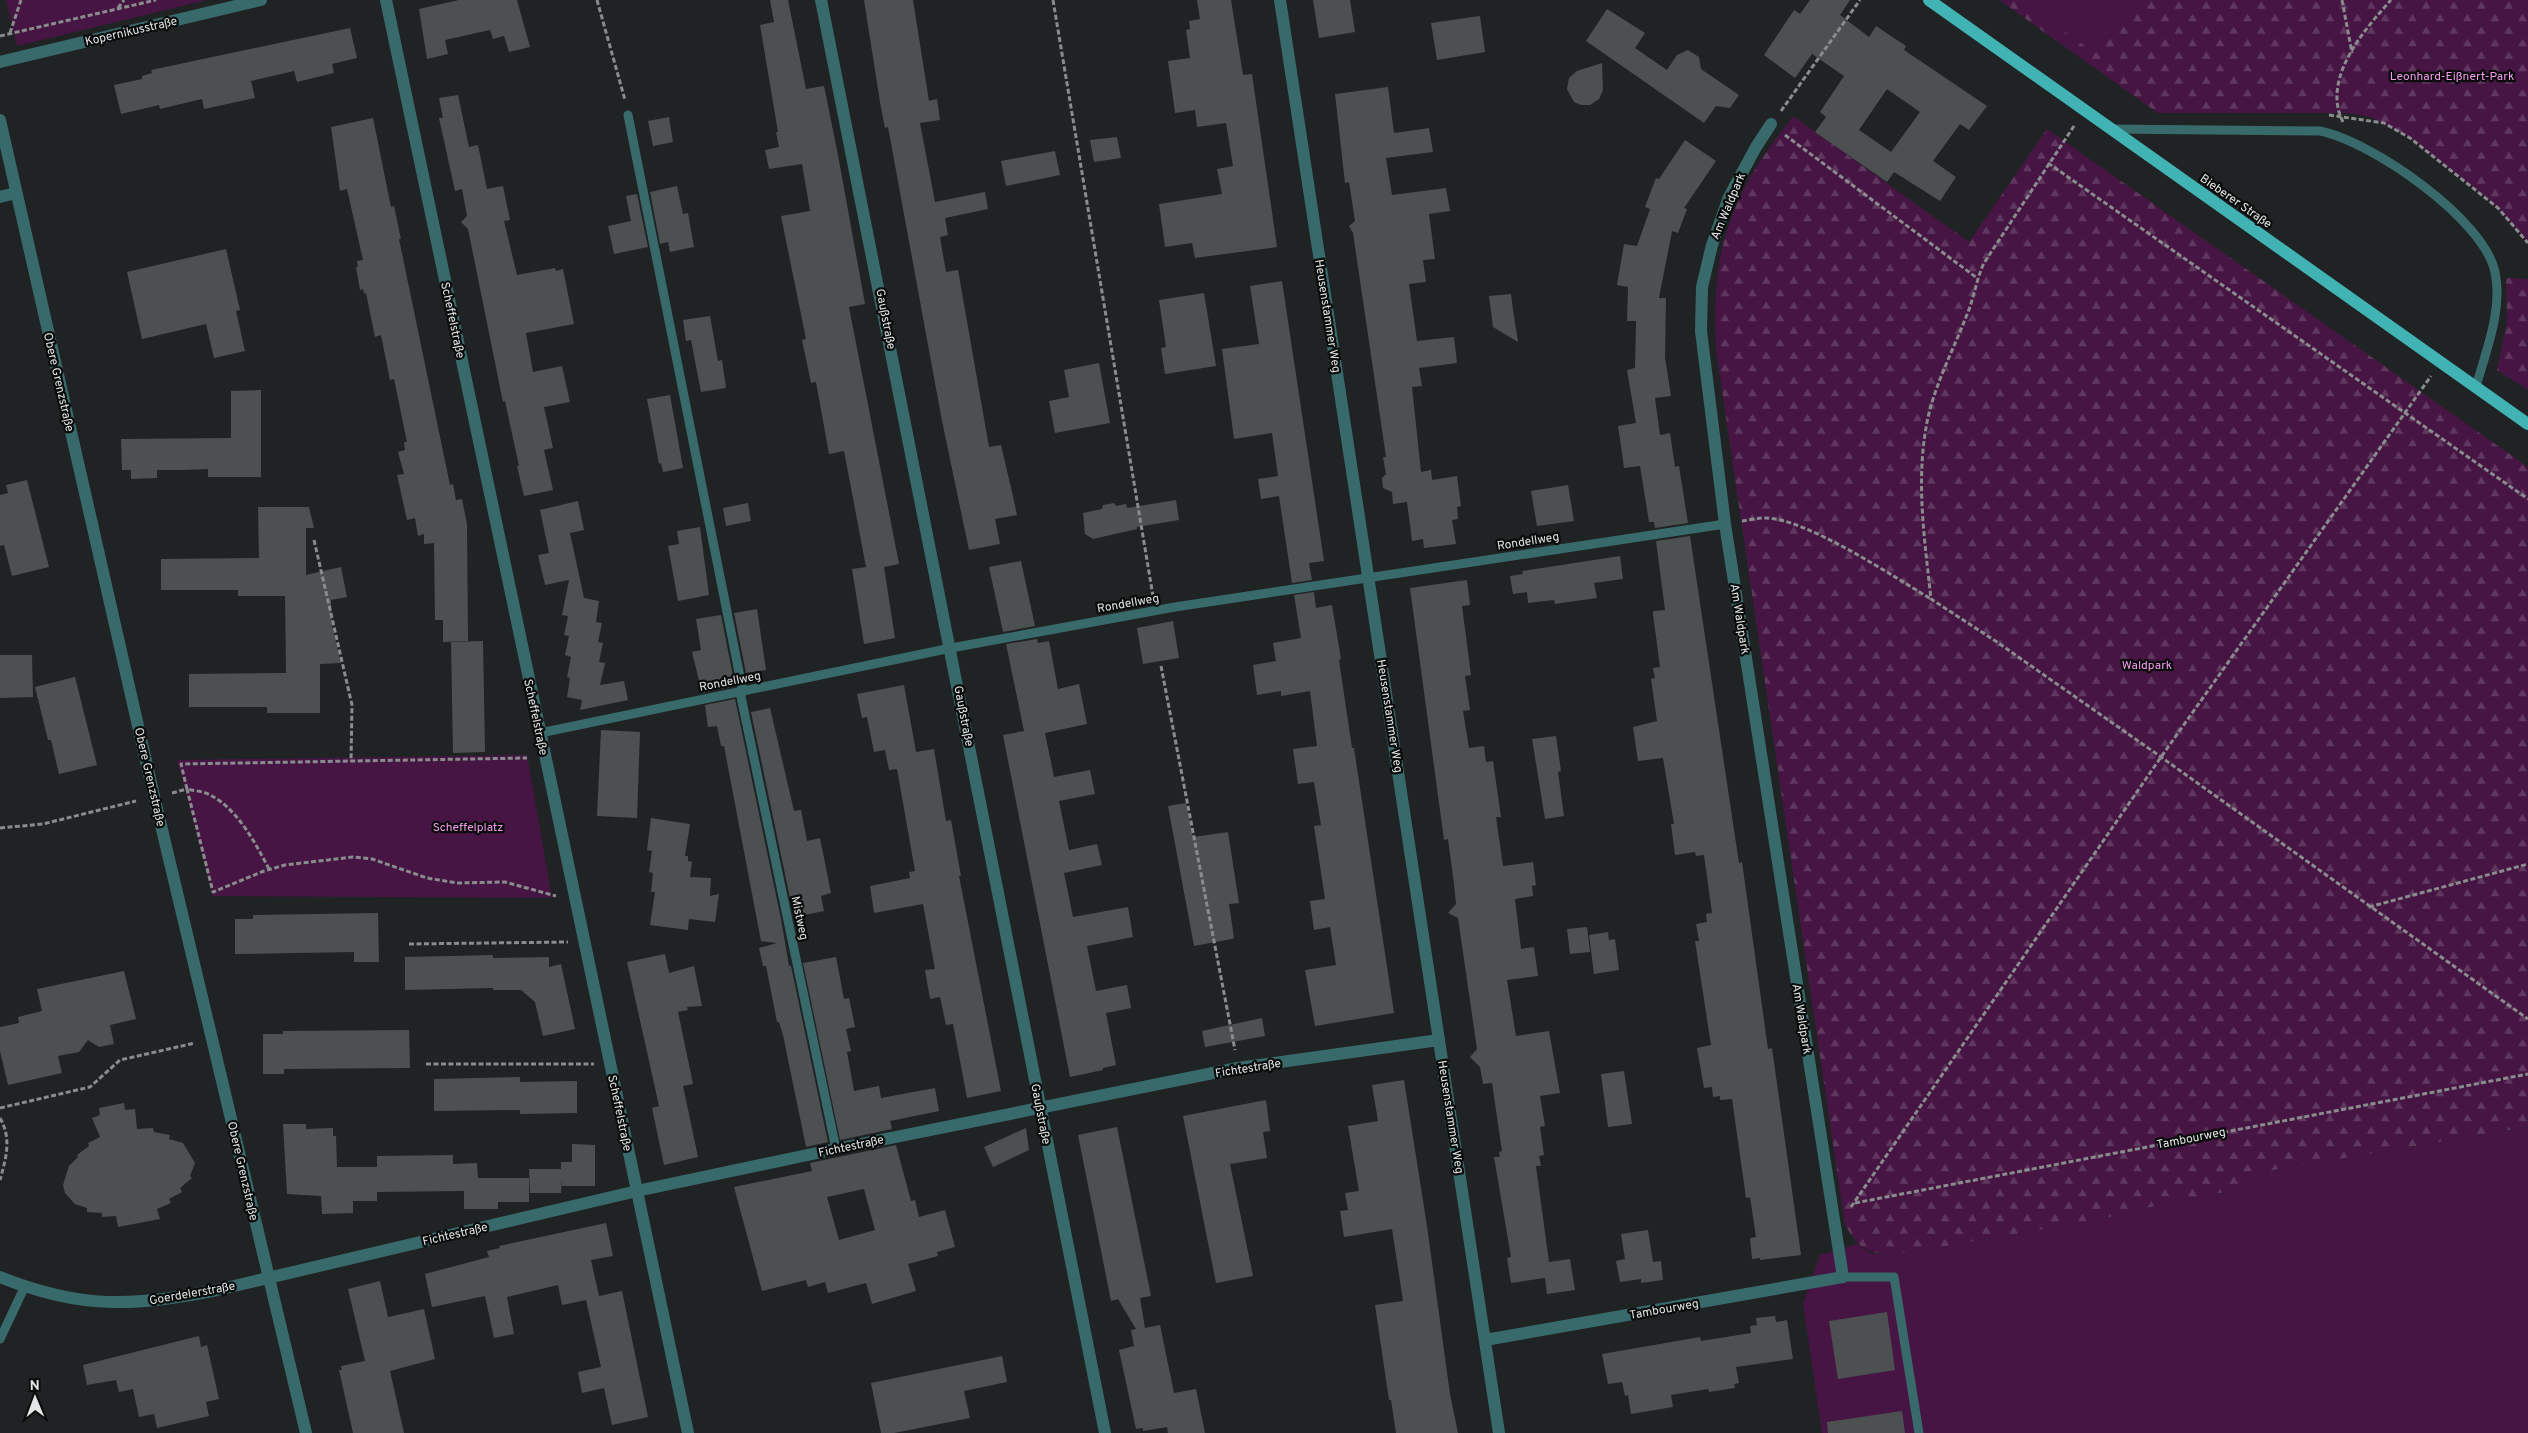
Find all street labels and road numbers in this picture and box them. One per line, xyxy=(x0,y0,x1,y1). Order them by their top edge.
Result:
street label: Kopernikusstraße xyxy=(84,14,179,50)
street label: Am Waldpark xyxy=(1708,170,1750,242)
street label: Bieberer Straße xyxy=(2196,171,2275,233)
street label: Heusenstammer Weg xyxy=(1310,258,1344,374)
street label: Scheffelstraße xyxy=(436,281,468,360)
street label: Gaußstraße xyxy=(871,288,899,351)
street label: Obere Grenzstraße xyxy=(39,331,77,433)
street label: Rondellweg xyxy=(1496,529,1560,555)
street label: Am Waldpark xyxy=(1726,583,1752,656)
street label: Rondellweg xyxy=(1096,591,1160,617)
street label: Heusenstammer Weg xyxy=(1372,658,1406,774)
street label: Rondellweg xyxy=(698,668,762,696)
street label: Scheffelstraße xyxy=(519,678,551,757)
street label: Gaußstraße xyxy=(949,685,977,748)
street label: Obere Grenzstraße xyxy=(130,726,168,828)
street label: Mistweg xyxy=(787,895,811,942)
street label: Am Waldpark xyxy=(1788,983,1814,1056)
street label: Fichtestraße xyxy=(1214,1056,1282,1082)
street label: Heusenstammer Weg xyxy=(1433,1059,1467,1175)
street label: Scheffelstraße xyxy=(603,1074,635,1153)
street label: Gaußstraße xyxy=(1026,1083,1054,1146)
street label: Obere Grenzstraße xyxy=(223,1120,261,1222)
street label: Tambourweg xyxy=(2155,1124,2227,1154)
street label: Fichtestraße xyxy=(817,1132,885,1162)
street label: Fichtestraße xyxy=(421,1220,489,1250)
street label: Goerdelerstraße xyxy=(148,1279,236,1309)
street label: Tambourweg xyxy=(1628,1296,1700,1324)

